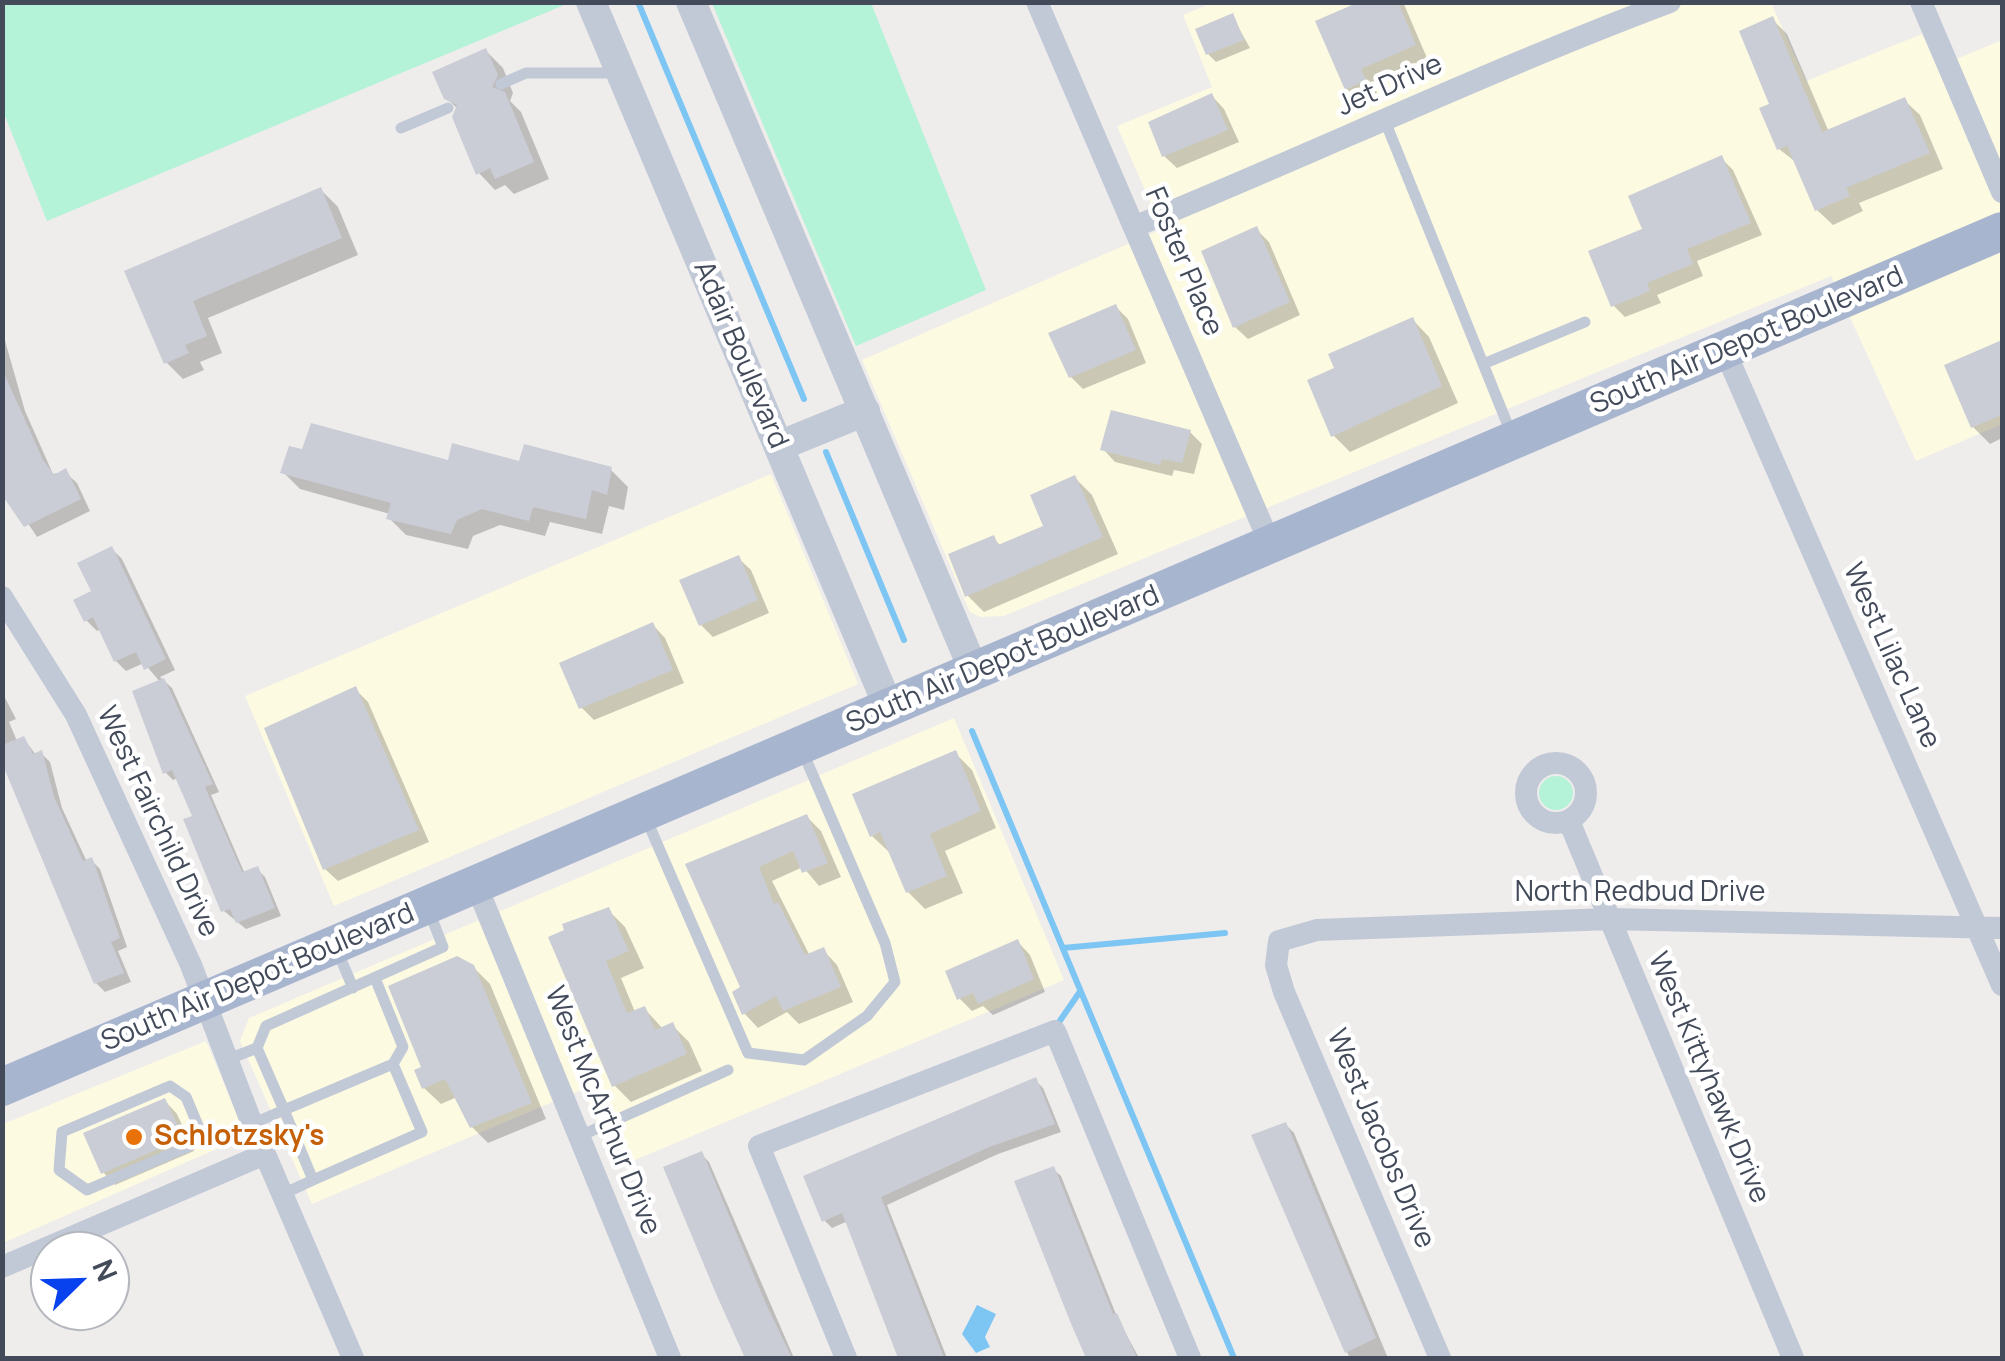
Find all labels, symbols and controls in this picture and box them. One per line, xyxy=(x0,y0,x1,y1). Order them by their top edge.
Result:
street label: Jet Drive xyxy=(1332,48,1448,124)
street label: Foster Place xyxy=(1137,183,1229,341)
street label: Adair Boulevard xyxy=(685,256,795,454)
street label: South Air Depot Boulevard xyxy=(1586,260,1908,422)
street label: West Lilac Lane xyxy=(1835,558,1947,754)
street label: South Air Depot Boulevard xyxy=(842,579,1164,741)
street label: West Fairchild Drive xyxy=(89,701,225,943)
street label: North Redbud Drive xyxy=(1515,876,1765,910)
street label: South Air Depot Boulevard xyxy=(97,897,419,1059)
street label: West Kittyhawk Drive xyxy=(1640,948,1776,1208)
street label: West McArthur Drive xyxy=(537,982,667,1240)
street label: West Jacobs Drive xyxy=(1319,1024,1441,1254)
place label: Schlotzsky's xyxy=(154,1120,324,1154)
marker: Schlotzsky's xyxy=(123,1126,145,1148)
north arrow xyxy=(30,1231,130,1331)
text: N xyxy=(84,1253,127,1287)

